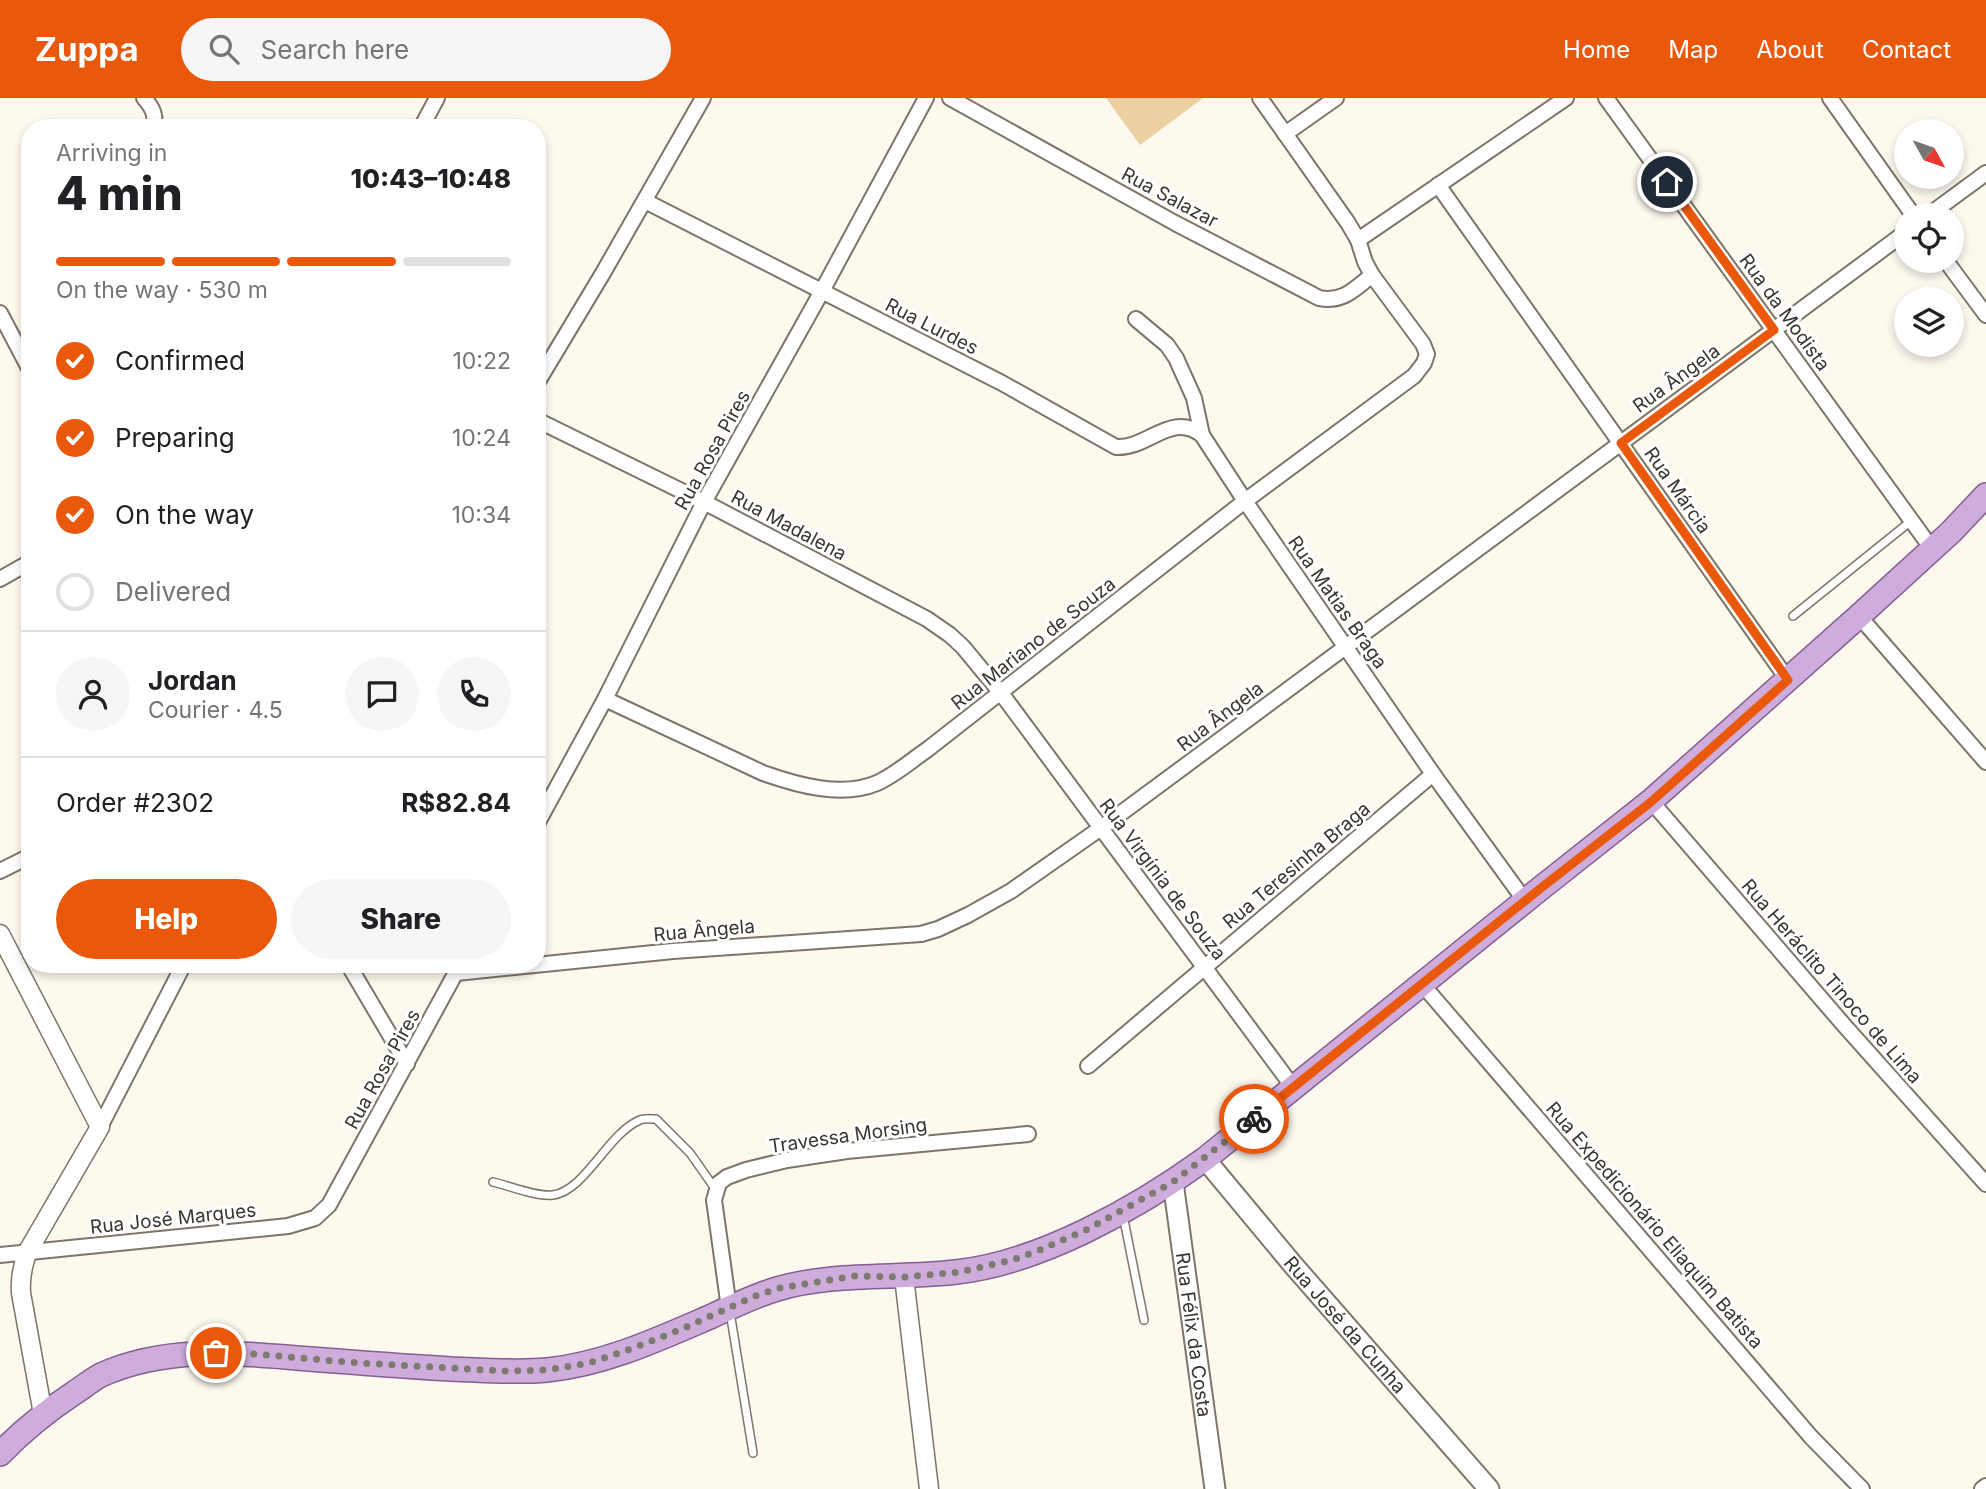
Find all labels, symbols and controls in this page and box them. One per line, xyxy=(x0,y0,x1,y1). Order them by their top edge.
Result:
search box xyxy=(181,18,671,81)
text: Zuppa xyxy=(35,29,139,69)
icon: search xyxy=(205,30,243,68)
text: Search here xyxy=(261,34,409,65)
text: Home xyxy=(1563,35,1630,64)
text: Map xyxy=(1668,35,1718,64)
text: About xyxy=(1756,35,1824,64)
text: Contact xyxy=(1862,35,1951,64)
north arrow xyxy=(1894,119,1964,189)
map controls xyxy=(1894,119,1964,357)
text: Arriving in xyxy=(56,139,167,167)
pin xyxy=(1637,152,1697,212)
street label: Rua Salazar xyxy=(1118,162,1222,232)
text: 10:43–10:48 xyxy=(351,163,511,194)
icon: home xyxy=(1648,163,1686,201)
text: 4 min xyxy=(56,165,183,221)
button: locate xyxy=(1894,203,1964,273)
street label: Rua da Modista xyxy=(1734,249,1835,375)
text: On the way · 530 m xyxy=(56,276,268,304)
button: layers xyxy=(1894,287,1964,357)
street label: Rua Lurdes xyxy=(882,293,982,360)
street label: Rua Ângela xyxy=(1628,339,1724,418)
icon: check xyxy=(56,342,94,380)
text: Confirmed xyxy=(115,345,245,376)
text: 10:22 xyxy=(452,347,511,375)
street label: Rua Rosa Pires xyxy=(670,386,755,514)
icon: check xyxy=(56,419,94,457)
text: Preparing xyxy=(115,422,235,453)
text: 10:24 xyxy=(452,424,511,452)
street label: Rua Márcia xyxy=(1639,443,1716,538)
street label: Rua Madalena xyxy=(727,485,850,565)
icon: check xyxy=(56,496,94,534)
text: On the way xyxy=(115,499,254,530)
text: 10:34 xyxy=(451,501,511,529)
street label: Rua Matias Braga xyxy=(1283,531,1392,673)
street label: Rua Mariano de Souza xyxy=(947,572,1120,715)
text: Delivered xyxy=(115,576,231,607)
button: person xyxy=(56,657,130,731)
button: chat xyxy=(345,657,419,731)
button: phone xyxy=(437,657,511,731)
text: Jordan xyxy=(148,665,237,696)
street label: Rua Ângela xyxy=(1173,677,1268,756)
text: Courier · 4.5 xyxy=(148,696,283,724)
text: Order #2302 xyxy=(56,787,214,818)
text: R$82.84 xyxy=(401,787,511,818)
street label: Rua Virgínia de Souza xyxy=(1094,794,1231,965)
street label: Rua Teresinha Braga xyxy=(1218,797,1375,934)
street label: Rua Heráclito Tinoco de Lima xyxy=(1737,874,1927,1088)
button: Help xyxy=(56,879,277,959)
button: Share xyxy=(291,879,511,959)
street label: Rua Ângela xyxy=(652,915,756,946)
street label: Rua Rosa Pires xyxy=(340,1005,425,1133)
courier xyxy=(1219,1084,1289,1154)
street label: Rua Expedicionário Eliaquim Batista xyxy=(1541,1097,1768,1353)
icon: bike xyxy=(1235,1100,1273,1138)
street label: Travessa Morsing xyxy=(768,1113,929,1158)
street label: Rua José Marques xyxy=(89,1198,257,1239)
street label: Rua Félix da Costa xyxy=(1171,1251,1216,1418)
street label: Rua José da Cunha xyxy=(1279,1252,1411,1398)
pin xyxy=(186,1323,246,1383)
icon: bag xyxy=(197,1334,235,1372)

